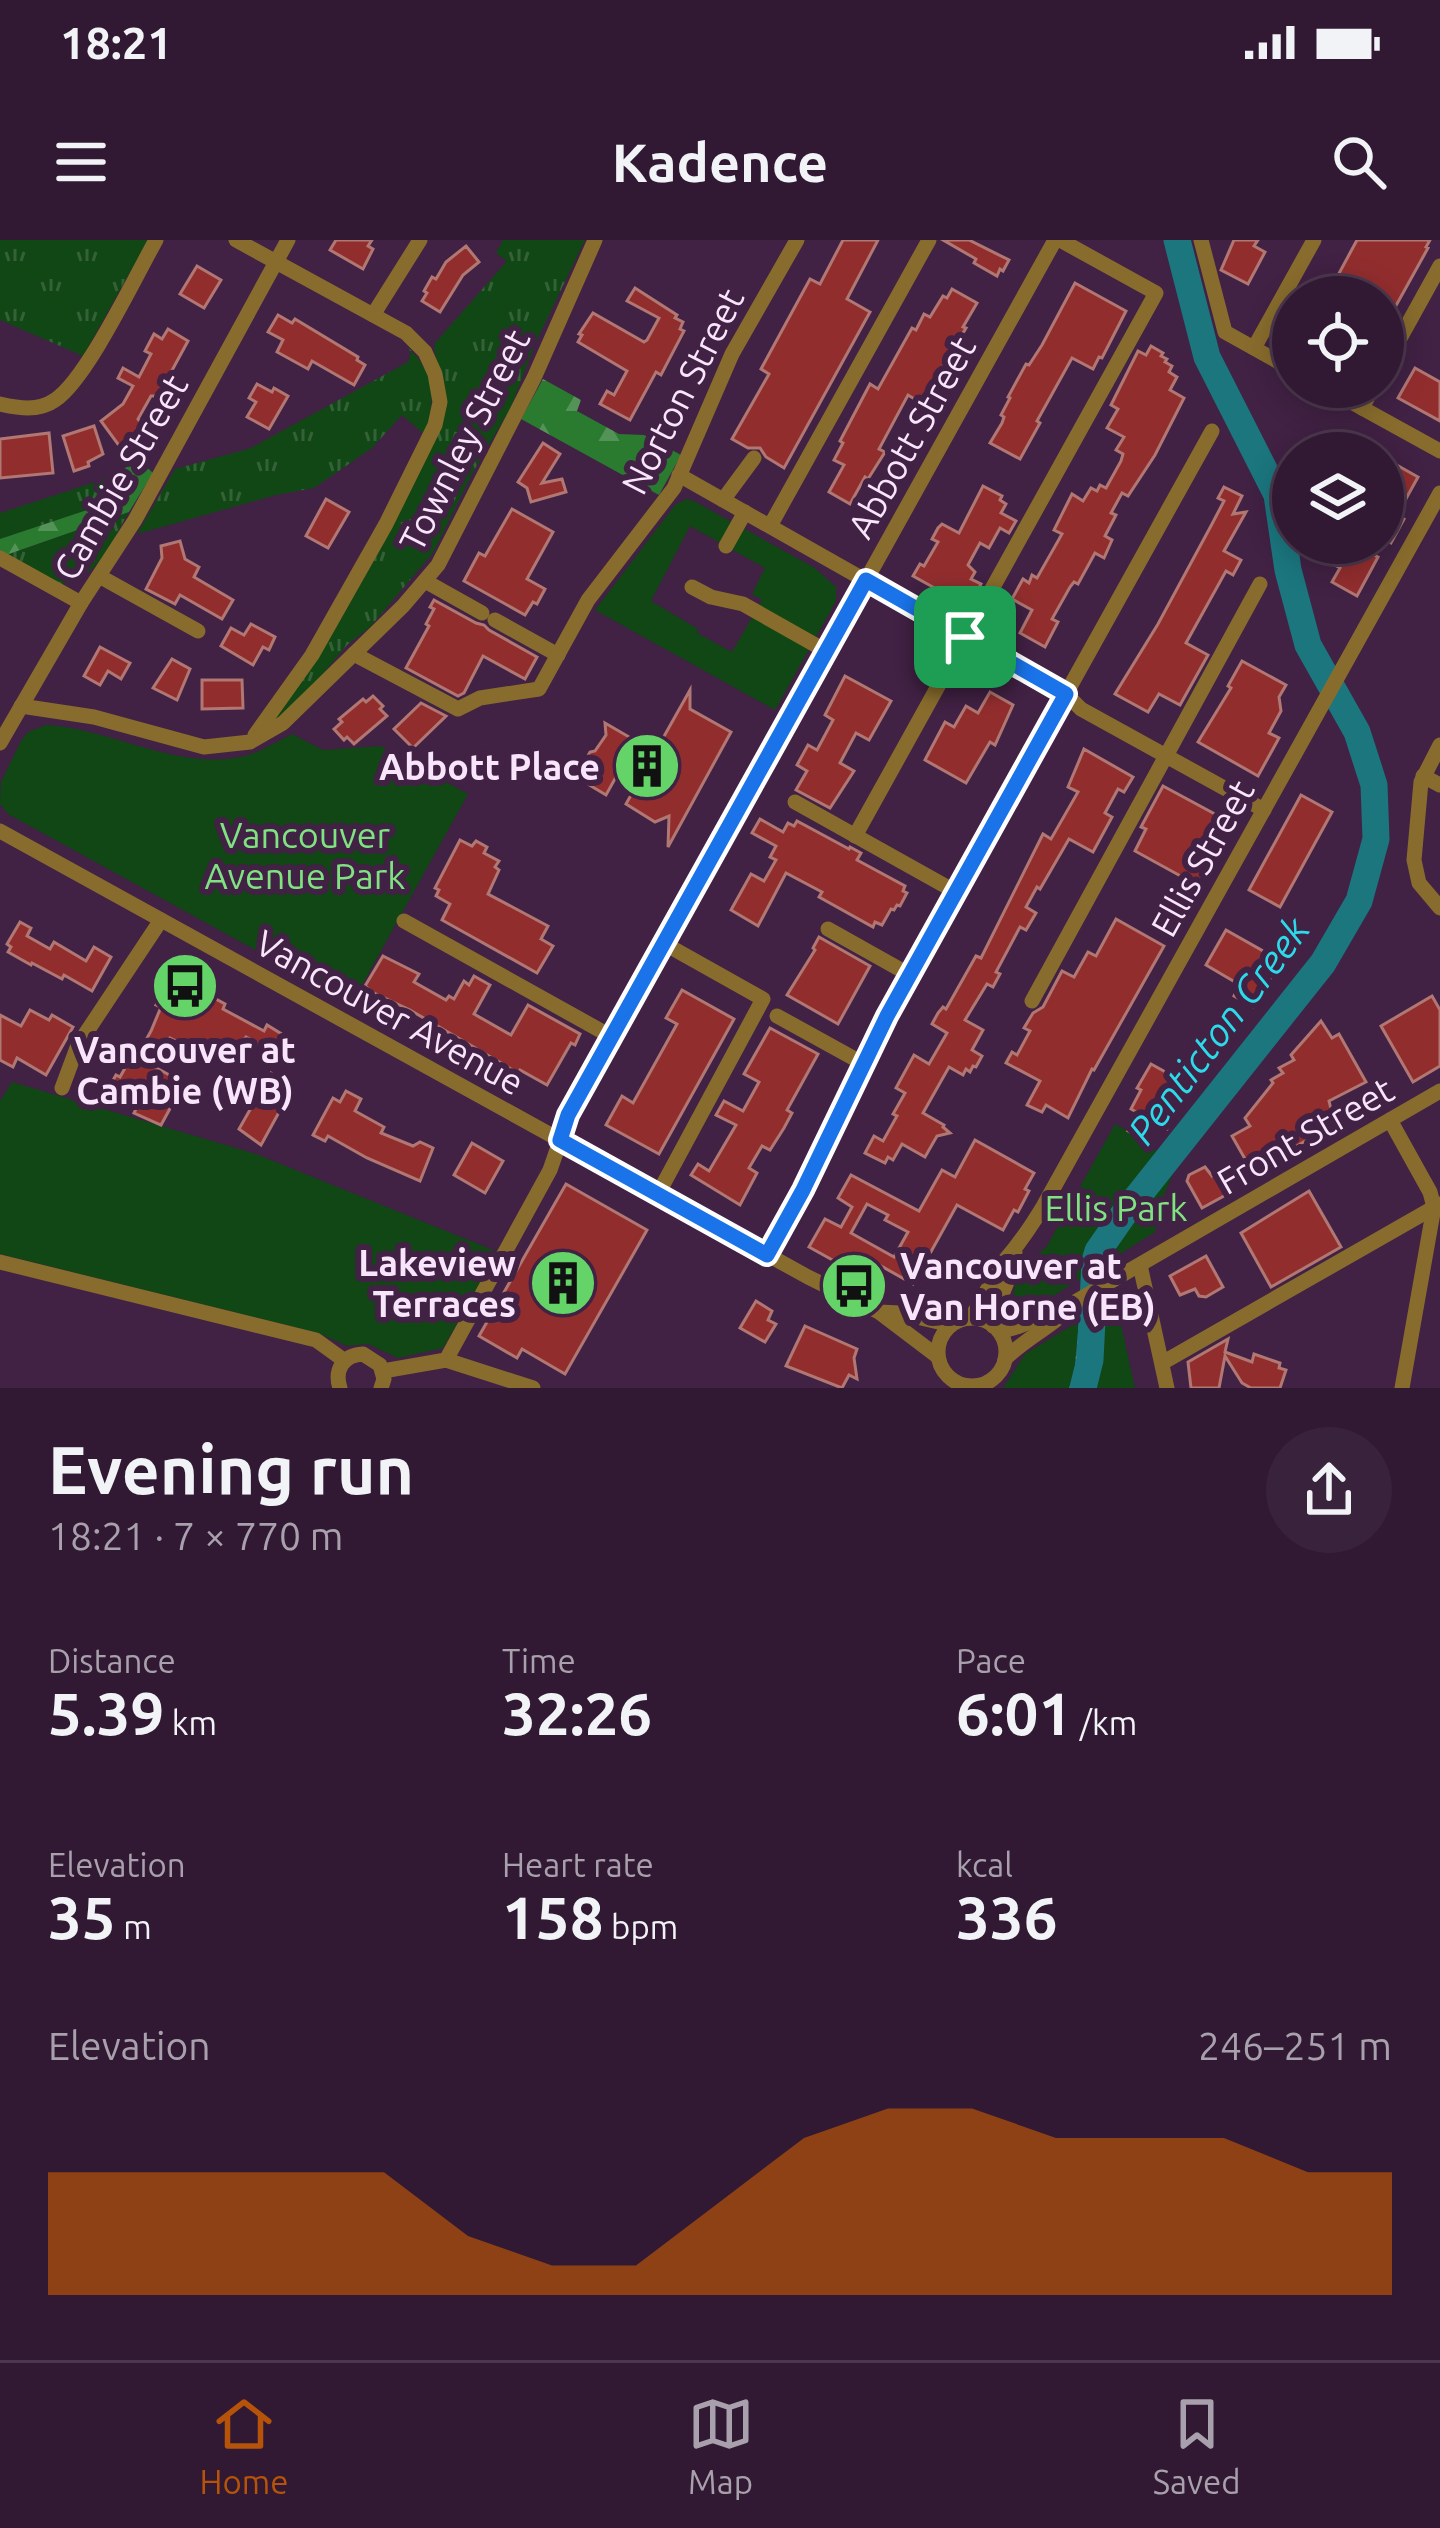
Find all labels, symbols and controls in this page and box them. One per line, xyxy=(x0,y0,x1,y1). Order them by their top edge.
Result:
text: 18:21 xyxy=(60,17,173,68)
icon: menu xyxy=(48,129,114,195)
icon: search xyxy=(1326,129,1392,195)
text: Kadence xyxy=(612,132,828,192)
map controls xyxy=(1272,276,1404,564)
button: locate xyxy=(1272,276,1404,408)
street label: Norton Street xyxy=(613,282,751,500)
street label: Townley Street xyxy=(391,322,537,558)
street label: Abbott Street xyxy=(839,329,983,545)
street label: Cambie Street xyxy=(45,367,195,587)
button: layers xyxy=(1272,432,1404,564)
pin xyxy=(914,586,1016,688)
icon: arrive xyxy=(932,604,998,670)
building icon: Abbott Place xyxy=(612,731,682,801)
place label: Abbott Place xyxy=(379,746,600,787)
street label: Ellis Street xyxy=(1142,773,1262,943)
park label: Vancouver Avenue Park xyxy=(204,814,406,896)
water label: Penticton Creek xyxy=(1119,908,1317,1152)
street label: Vancouver Avenue xyxy=(249,921,531,1103)
bus stop icon: Vancouver at Cambie (WB) xyxy=(150,951,220,1021)
place label: Vancouver at Cambie (WB) xyxy=(74,1029,296,1111)
street label: Front Street xyxy=(1210,1068,1400,1202)
park label: Ellis Park xyxy=(1044,1187,1188,1228)
place label: Lakeview Terraces xyxy=(358,1242,516,1324)
place label: Vancouver at Van Horne (EB) xyxy=(900,1245,1156,1327)
building icon: Lakeview Terraces xyxy=(528,1248,598,1318)
bus stop icon: Vancouver at Van Horne (EB) xyxy=(819,1251,889,1321)
button: share xyxy=(1266,1427,1392,1553)
text: Evening run xyxy=(48,1432,414,1506)
text: 18:21 · 7 × 770 m xyxy=(48,1514,343,1557)
text: Distance xyxy=(48,1642,176,1679)
text: Time xyxy=(502,1642,576,1679)
text: Pace xyxy=(956,1642,1026,1679)
text: 5.39 xyxy=(48,1679,164,1746)
text: 32:26 xyxy=(502,1679,652,1746)
text: 6:01 xyxy=(956,1679,1072,1746)
text: km xyxy=(164,1704,217,1741)
text: /km xyxy=(1072,1704,1137,1741)
text: Elevation xyxy=(48,1846,186,1883)
text: Heart rate xyxy=(502,1846,654,1883)
text: kcal xyxy=(956,1846,1013,1883)
text: 35 xyxy=(48,1883,116,1950)
text: 158 xyxy=(502,1883,604,1950)
text: 336 xyxy=(956,1883,1058,1950)
text: m xyxy=(116,1908,152,1945)
text: bpm xyxy=(604,1908,678,1945)
text: Elevation xyxy=(48,2024,211,2067)
text: 246–251 m xyxy=(1198,2024,1392,2067)
tab: Home xyxy=(200,2391,289,2500)
tab: Map xyxy=(688,2391,754,2500)
tab: Saved xyxy=(1153,2391,1240,2500)

